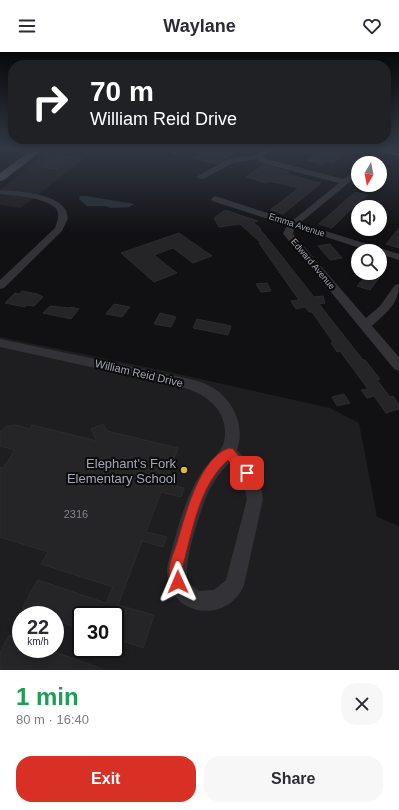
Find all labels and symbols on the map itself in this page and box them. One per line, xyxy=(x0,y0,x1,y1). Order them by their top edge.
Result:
north arrow xyxy=(351,156,387,192)
street label: Emma Avenue xyxy=(268,211,326,239)
street label: Edward Avenue xyxy=(289,237,337,291)
street label: William Reid Drive xyxy=(94,357,184,389)
place label: Elephant's Fork Elementary School xyxy=(67,456,176,486)
pin xyxy=(230,456,264,490)
marker: Elephant's Fork Elementary School xyxy=(179,465,189,475)
house number: 2316 xyxy=(64,508,88,520)
position arrow xyxy=(157,561,199,603)
speed limit sign: 30 xyxy=(72,606,124,658)

